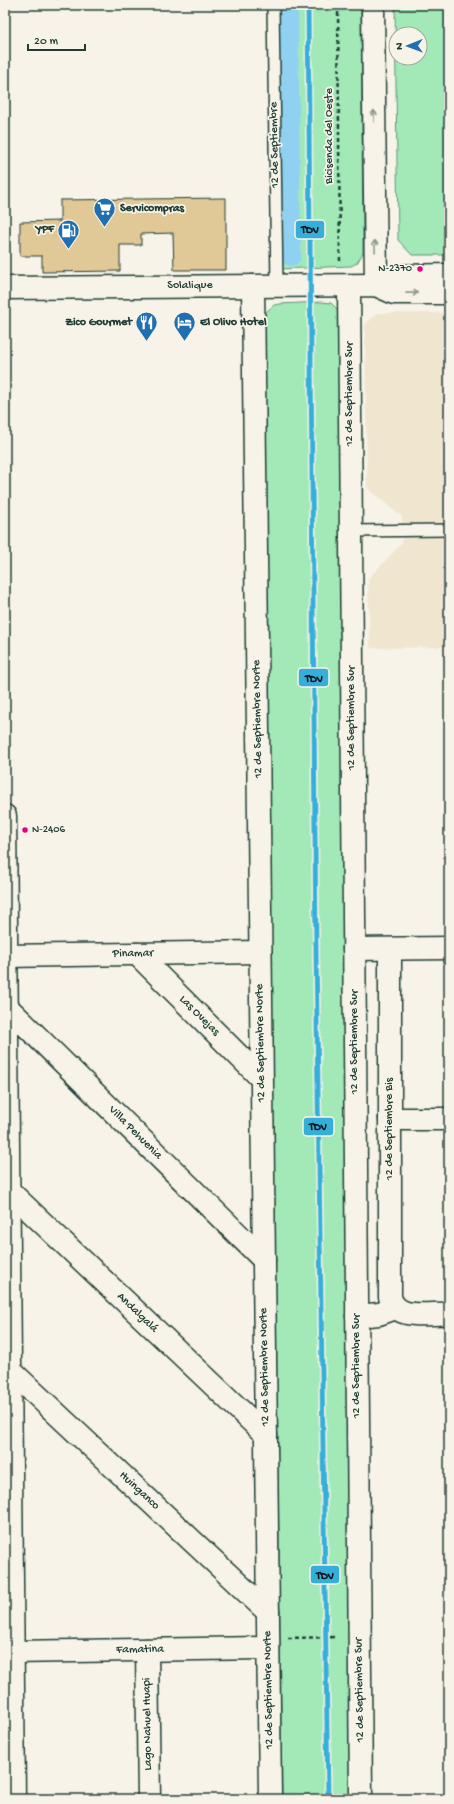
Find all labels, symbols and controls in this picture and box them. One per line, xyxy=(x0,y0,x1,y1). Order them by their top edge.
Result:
scale bar xyxy=(28,26,85,52)
north arrow xyxy=(388,26,428,66)
text: 20 m xyxy=(34,35,59,49)
text: N xyxy=(394,42,406,50)
street label: Bicisenda del Oeste xyxy=(323,87,337,185)
street label: 12 de Septiembre xyxy=(267,101,283,189)
one-way arrow xyxy=(370,110,378,123)
supermarket icon: Servicompras xyxy=(91,196,117,229)
place label: Servicompras xyxy=(120,202,185,216)
fuel station icon: YPF xyxy=(56,217,82,250)
line badge: TDV xyxy=(295,220,325,239)
place label: YPF xyxy=(34,223,55,237)
text: TDV xyxy=(300,225,319,237)
one-way arrow xyxy=(371,240,379,253)
place label: N-2370 xyxy=(378,263,412,275)
marker: N-2370 xyxy=(415,264,425,274)
street label: Solalique xyxy=(167,279,213,293)
one-way arrow xyxy=(405,290,418,297)
restaurant icon: Zico Gourmet xyxy=(134,310,160,343)
hotel icon: El Olivo Hotel xyxy=(172,310,198,343)
place label: Zico Gourmet xyxy=(65,316,133,330)
place label: El Olivo Hotel xyxy=(199,316,267,330)
street label: 12 de Septiembre Sur xyxy=(343,340,357,447)
street label: 12 de Septiembre Norte xyxy=(250,659,266,779)
street label: 12 de Septiembre Sur xyxy=(345,664,359,771)
line badge: TDV xyxy=(298,668,329,687)
text: TDV xyxy=(304,674,323,686)
place label: N-2406 xyxy=(32,824,65,836)
marker: N-2406 xyxy=(20,825,30,835)
street label: Pinamar xyxy=(111,947,155,961)
street label: 12 de Septiembre Norte xyxy=(253,983,269,1103)
street label: 12 de Septiembre Sur xyxy=(348,988,362,1095)
street label: Las Ovejas xyxy=(176,993,223,1040)
street label: 12 de Septiembre Bis xyxy=(383,1077,397,1181)
street label: Villa Pehuenia xyxy=(105,1103,165,1163)
line badge: TDV xyxy=(303,1117,334,1136)
text: TDV xyxy=(308,1122,327,1134)
street label: Andalgalá xyxy=(113,1290,161,1336)
street label: 12 de Septiembre Norte xyxy=(257,1307,273,1427)
street label: 12 de Septiembre Sur xyxy=(350,1312,364,1419)
street label: Huinganco xyxy=(116,1469,162,1513)
line badge: TDV xyxy=(310,1565,340,1584)
text: TDV xyxy=(315,1571,334,1583)
street label: 12 de Septiembre Norte xyxy=(261,1630,277,1750)
street label: 12 de Septiembre Sur xyxy=(352,1636,368,1743)
street label: Famatina xyxy=(115,1643,164,1657)
street label: Lago Nahuel Huapi xyxy=(140,1677,156,1771)

